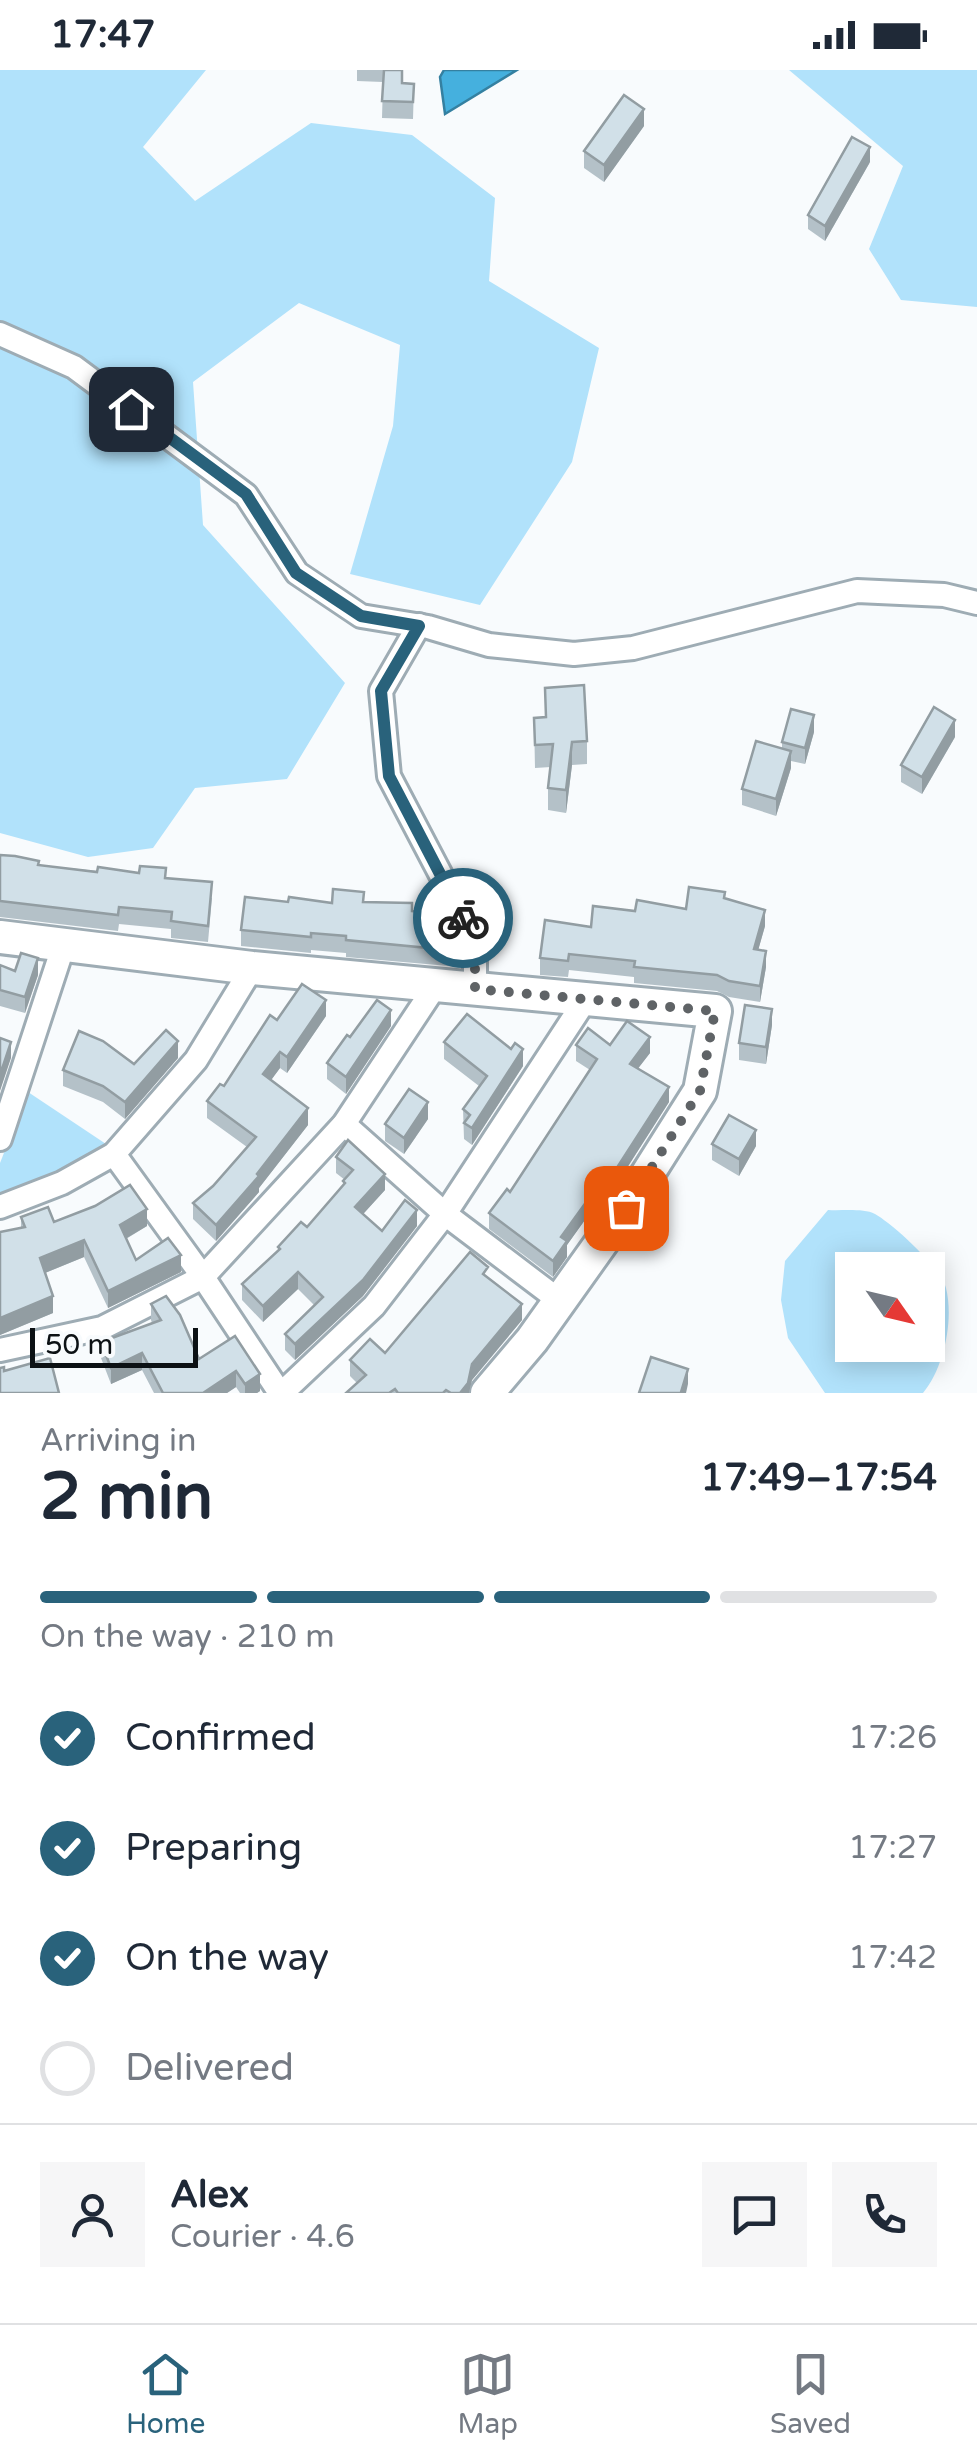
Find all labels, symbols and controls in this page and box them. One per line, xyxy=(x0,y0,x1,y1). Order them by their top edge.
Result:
text: 17:47 xyxy=(50,12,155,58)
pin xyxy=(89,367,174,452)
icon: home xyxy=(104,382,159,437)
courier xyxy=(413,868,513,968)
icon: bike xyxy=(436,891,491,946)
pin xyxy=(584,1166,669,1251)
icon: bag xyxy=(599,1181,654,1236)
north arrow xyxy=(835,1252,945,1362)
map controls xyxy=(835,1252,945,1362)
scale bar xyxy=(30,1323,198,1368)
text: 50 m xyxy=(45,1328,113,1362)
text: Arriving in xyxy=(40,1422,197,1460)
text: 17:49–17:54 xyxy=(700,1455,937,1501)
text: 2 min xyxy=(40,1458,213,1537)
text: On the way · 210 m xyxy=(40,1618,335,1656)
icon: check xyxy=(40,1711,95,1766)
text: Confirmed xyxy=(125,1715,316,1761)
text: 17:26 xyxy=(848,1719,937,1757)
icon: check xyxy=(40,1821,95,1876)
text: Preparing xyxy=(125,1825,302,1871)
text: 17:27 xyxy=(848,1829,937,1867)
icon: check xyxy=(40,1931,95,1986)
text: On the way xyxy=(125,1935,329,1981)
text: 17:42 xyxy=(848,1939,937,1977)
text: Delivered xyxy=(125,2045,294,2091)
button: person xyxy=(40,2162,145,2267)
button: chat xyxy=(702,2162,807,2267)
button: phone xyxy=(832,2162,937,2267)
text: Alex xyxy=(170,2172,249,2218)
text: Courier · 4.6 xyxy=(170,2218,355,2256)
tab: Home xyxy=(126,2347,205,2441)
tab: Map xyxy=(457,2347,518,2441)
tab: Saved xyxy=(770,2347,851,2441)

